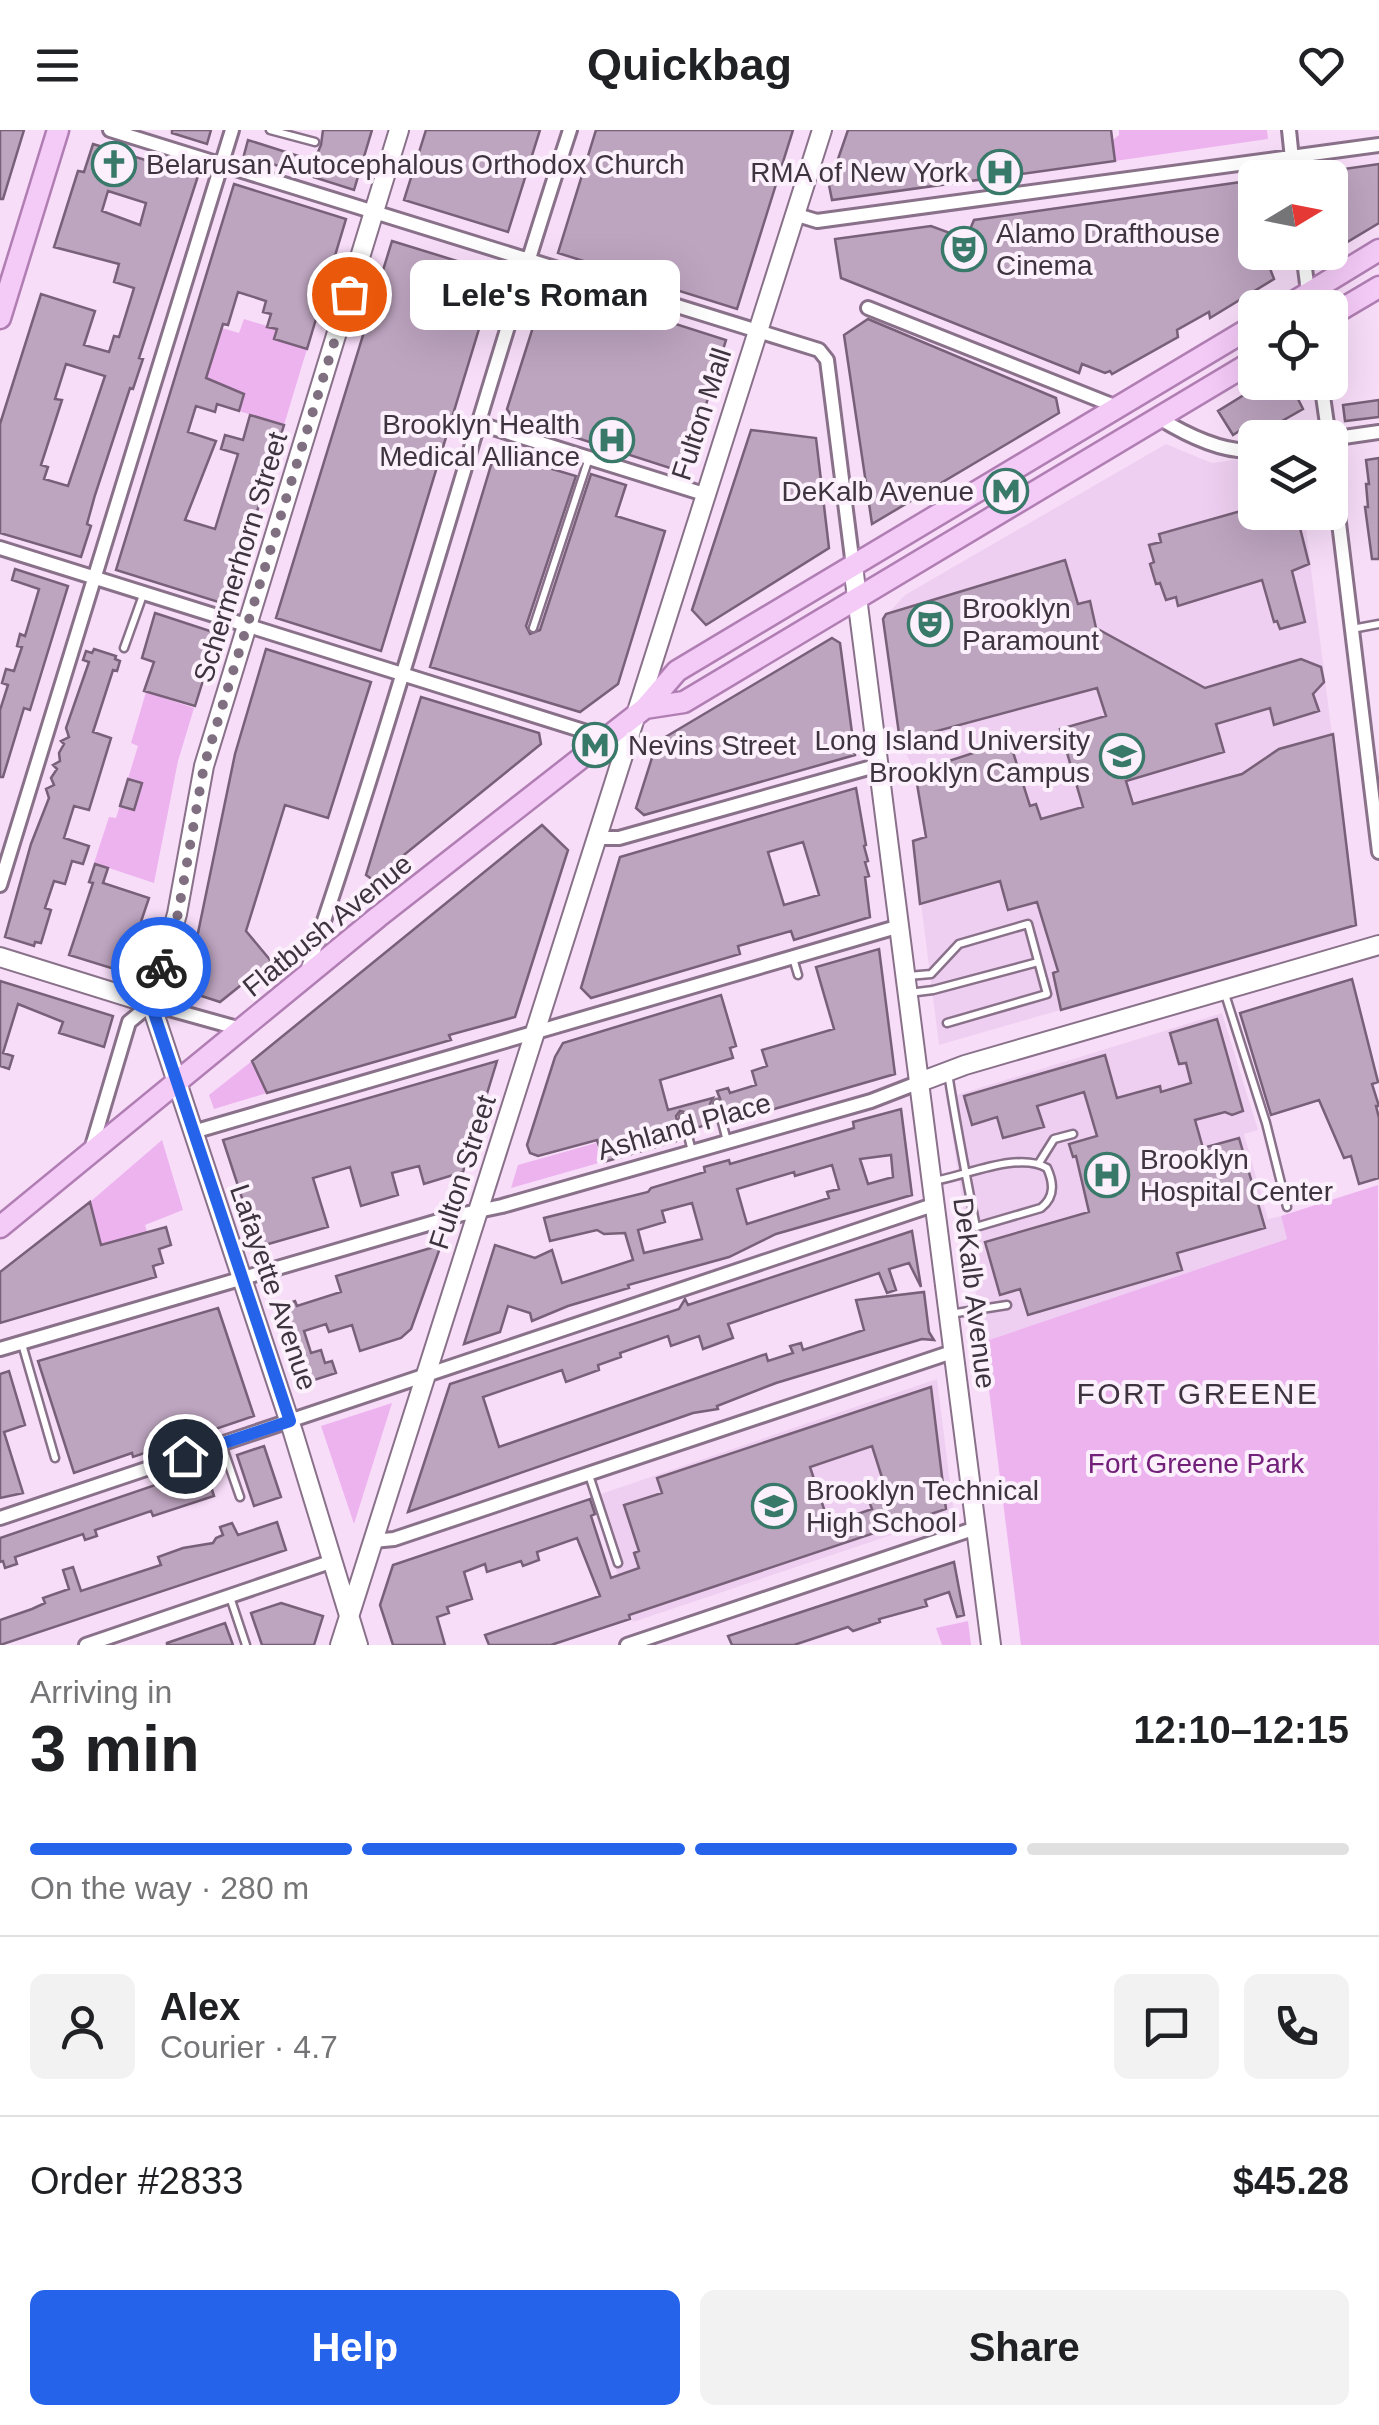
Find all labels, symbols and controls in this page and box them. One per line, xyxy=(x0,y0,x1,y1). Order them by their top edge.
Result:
icon: menu xyxy=(30,38,85,93)
icon: heart xyxy=(1294,38,1349,93)
text: Quickbag xyxy=(587,39,792,90)
church icon: Belarusan Autocephalous Orthodox Church xyxy=(91,141,137,187)
place label: Belarusan Autocephalous Orthodox Church xyxy=(146,149,685,180)
hospital icon: RMA of New York xyxy=(977,149,1023,195)
place label: RMA of New York xyxy=(750,157,969,188)
north arrow xyxy=(1238,160,1348,270)
map controls xyxy=(1238,160,1348,530)
place label: Alamo Drafthouse Cinema xyxy=(996,218,1220,281)
theatre icon: Alamo Drafthouse Cinema xyxy=(941,226,987,272)
pin xyxy=(307,252,392,337)
callout: Lele's Roman xyxy=(409,259,679,329)
icon: bag xyxy=(322,267,377,322)
text: Lele's Roman xyxy=(442,277,648,313)
button: locate xyxy=(1238,290,1348,400)
street label: Fulton Mall xyxy=(666,344,737,484)
place label: Brooklyn Health Medical Alliance xyxy=(379,409,580,472)
hospital icon: Brooklyn Health Medical Alliance xyxy=(589,417,635,463)
button: layers xyxy=(1238,420,1348,530)
street label: Schermerhorn Street xyxy=(188,428,293,686)
metro station icon: DeKalb Avenue xyxy=(983,468,1029,514)
place label: DeKalb Avenue xyxy=(781,476,974,507)
place label: Brooklyn Paramount xyxy=(962,593,1099,656)
theatre icon: Brooklyn Paramount xyxy=(907,601,953,647)
metro station icon: Nevins Street xyxy=(572,722,618,768)
place label: Long Island University Brooklyn Campus xyxy=(815,725,1090,788)
place label: Nevins Street xyxy=(628,730,796,761)
school or university icon: Long Island University Brooklyn Campus xyxy=(1099,733,1145,779)
street label: Flatbush Avenue xyxy=(237,848,418,1003)
courier xyxy=(111,917,211,1017)
icon: bike xyxy=(134,940,189,995)
street label: Ashland Place xyxy=(594,1087,774,1166)
street label: Fulton Street xyxy=(423,1091,502,1253)
place label: Brooklyn Hospital Center xyxy=(1140,1144,1333,1207)
hospital icon: Brooklyn Hospital Center xyxy=(1084,1152,1130,1198)
street label: Lafayette Avenue xyxy=(224,1180,323,1394)
street label: DeKalb Avenue xyxy=(947,1196,1002,1390)
district label: FORT GREENE xyxy=(1076,1377,1320,1410)
pin xyxy=(143,1414,228,1499)
icon: home xyxy=(158,1429,213,1484)
park label: Fort Greene Park xyxy=(1088,1448,1305,1479)
place label: Brooklyn Technical High School xyxy=(806,1475,1039,1538)
school or university icon: Brooklyn Technical High School xyxy=(751,1483,797,1529)
text: Arriving in xyxy=(30,1674,172,1710)
text: 12:10–12:15 xyxy=(1133,1709,1349,1751)
text: 3 min xyxy=(30,1712,200,1785)
text: On the way · 280 m xyxy=(30,1870,309,1906)
button: person xyxy=(30,1974,135,2079)
button: chat xyxy=(1114,1974,1219,2079)
button: phone xyxy=(1244,1974,1349,2079)
text: Alex xyxy=(160,1986,240,2028)
text: Courier · 4.7 xyxy=(160,2029,338,2065)
text: Order #2833 xyxy=(30,2160,243,2202)
text: $45.28 xyxy=(1233,2160,1349,2202)
button: Help xyxy=(30,2290,680,2405)
button: Share xyxy=(700,2290,1349,2405)

